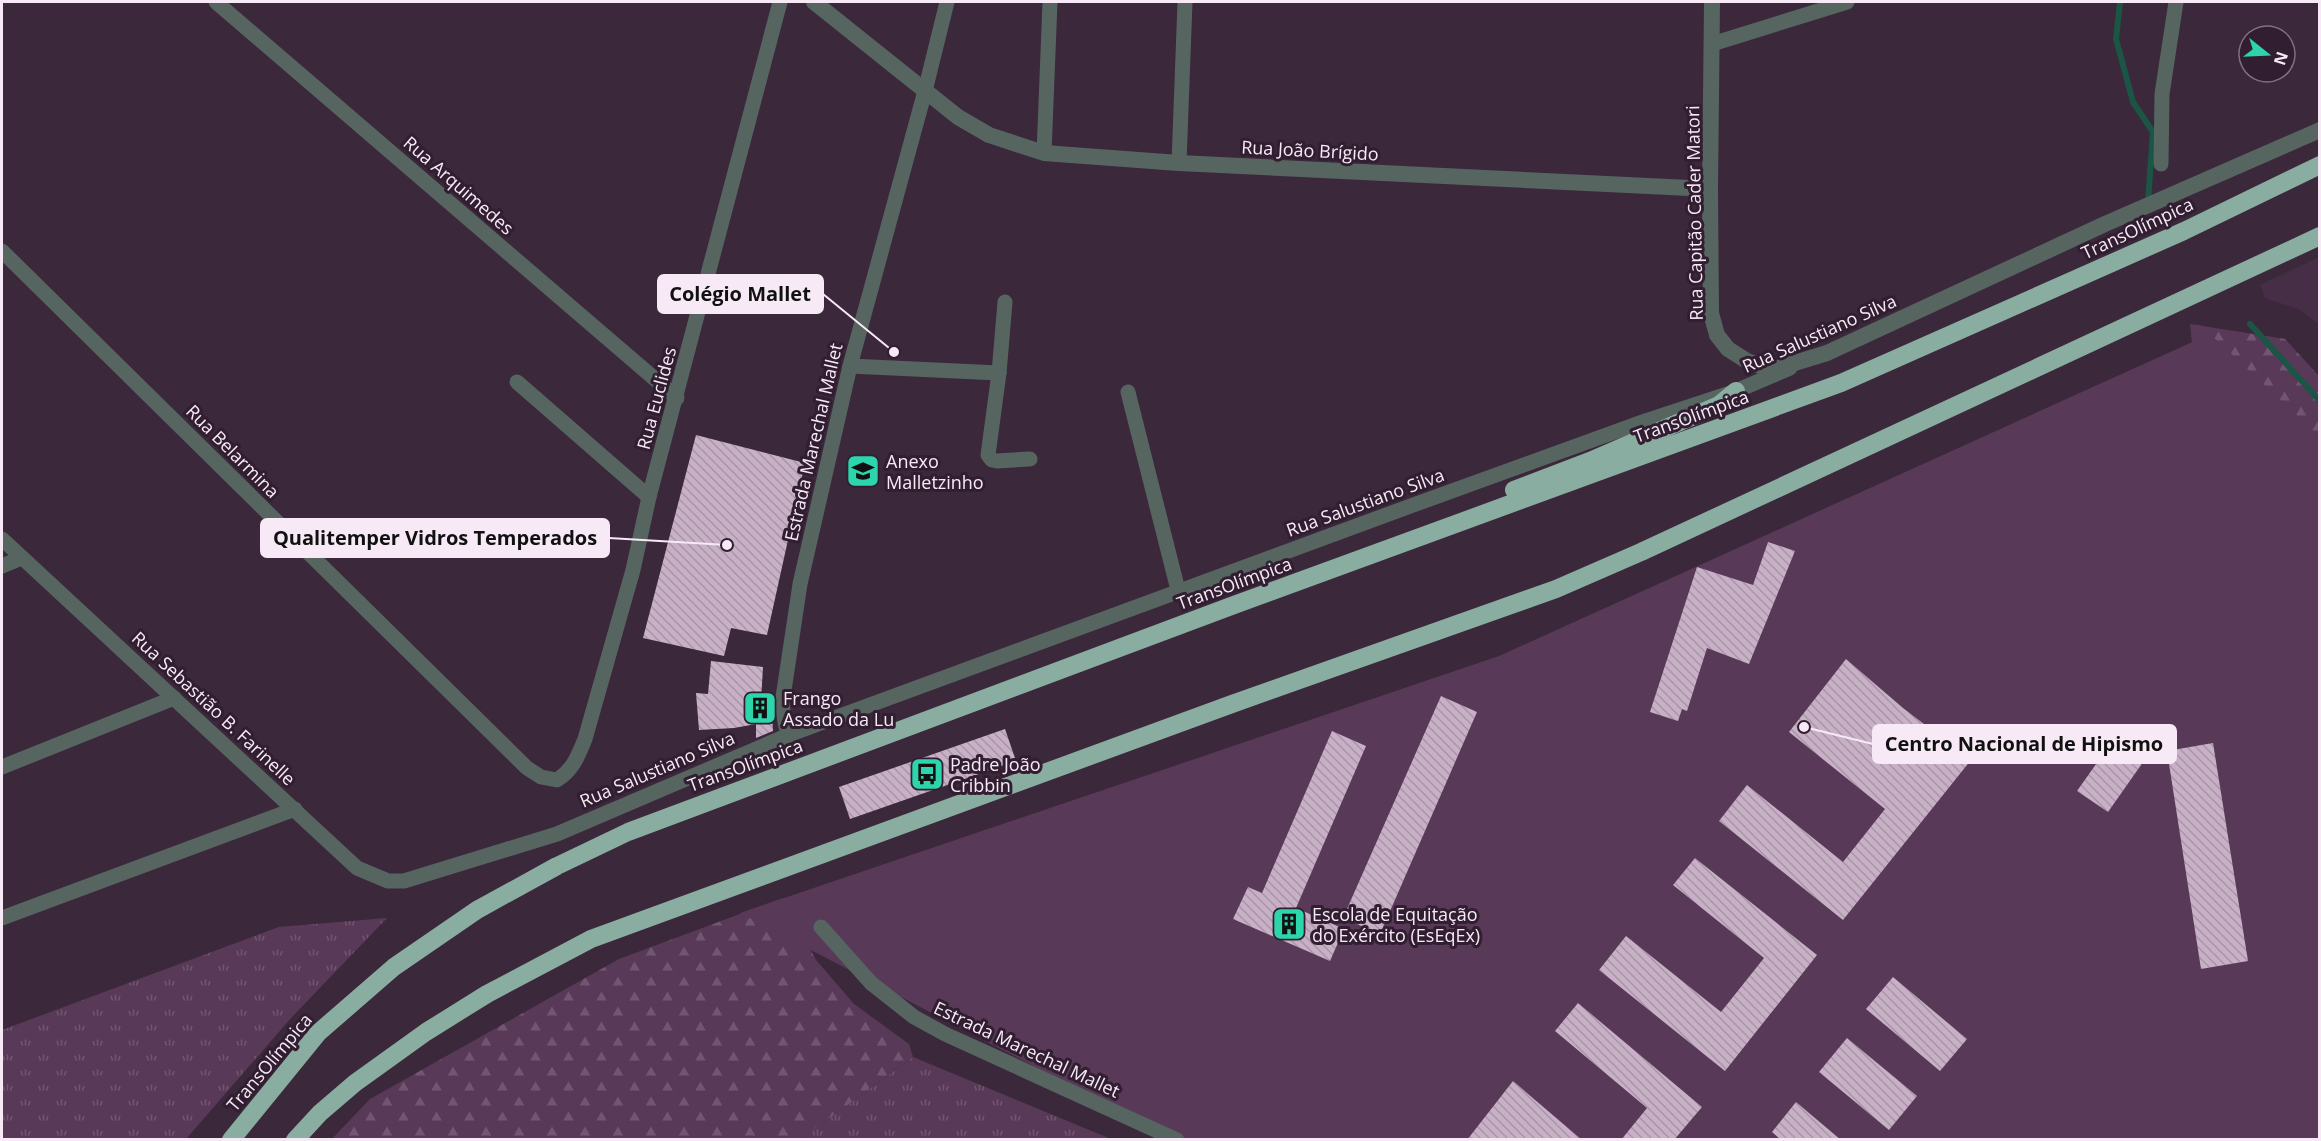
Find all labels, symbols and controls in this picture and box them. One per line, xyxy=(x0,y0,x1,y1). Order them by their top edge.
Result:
north arrow xyxy=(2237,24,2297,84)
text: N xyxy=(2269,49,2294,68)
street label: Rua Capitão Cader Matori xyxy=(1680,105,1708,321)
street label: Rua Arquimedes xyxy=(399,130,519,240)
street label: Rua João Brígido xyxy=(1241,134,1379,166)
street label: TransOlímpica xyxy=(2077,192,2197,264)
callout: Colégio Mallet xyxy=(658,275,823,313)
text: Colégio Mallet xyxy=(669,280,811,307)
street label: Rua Salustiano Silva xyxy=(1738,288,1900,378)
street label: Estrada Marechal Mallet xyxy=(779,341,847,543)
street label: Rua Euclides xyxy=(631,344,681,452)
street label: TransOlímpica xyxy=(1630,384,1752,448)
street label: Rua Belarmina xyxy=(181,399,285,503)
place label: Anexo Malletzinho xyxy=(886,449,984,494)
school or university icon: Anexo Malletzinho xyxy=(845,453,881,489)
street label: Rua Salustiano Silva xyxy=(1283,462,1447,542)
callout: Qualitemper Vidros Temperados xyxy=(261,519,609,557)
text: Qualitemper Vidros Temperados xyxy=(273,524,597,551)
street label: TransOlímpica xyxy=(1173,551,1295,615)
street label: Rua Sebastião B. Farinelle xyxy=(127,626,301,790)
place label: Frango Assado da Lu xyxy=(783,686,894,731)
building icon: Frango Assado da Lu xyxy=(742,690,778,726)
street label: Rua Salustiano Silva xyxy=(576,725,738,813)
callout: Centro Nacional de Hipismo xyxy=(1873,725,2176,763)
text: Centro Nacional de Hipismo xyxy=(1885,730,2163,757)
street label: TransOlímpica xyxy=(684,733,806,797)
place label: Padre João Cribbin xyxy=(950,752,1040,797)
bus stop icon: Padre João Cribbin xyxy=(909,756,945,792)
place label: Escola de Equitação do Exército (EsEqEx) xyxy=(1312,902,1480,947)
building icon: Escola de Equitação do Exército (EsEqEx) xyxy=(1271,906,1307,942)
street label: Estrada Marechal Mallet xyxy=(930,995,1124,1103)
street label: TransOlímpica xyxy=(221,1008,317,1116)

